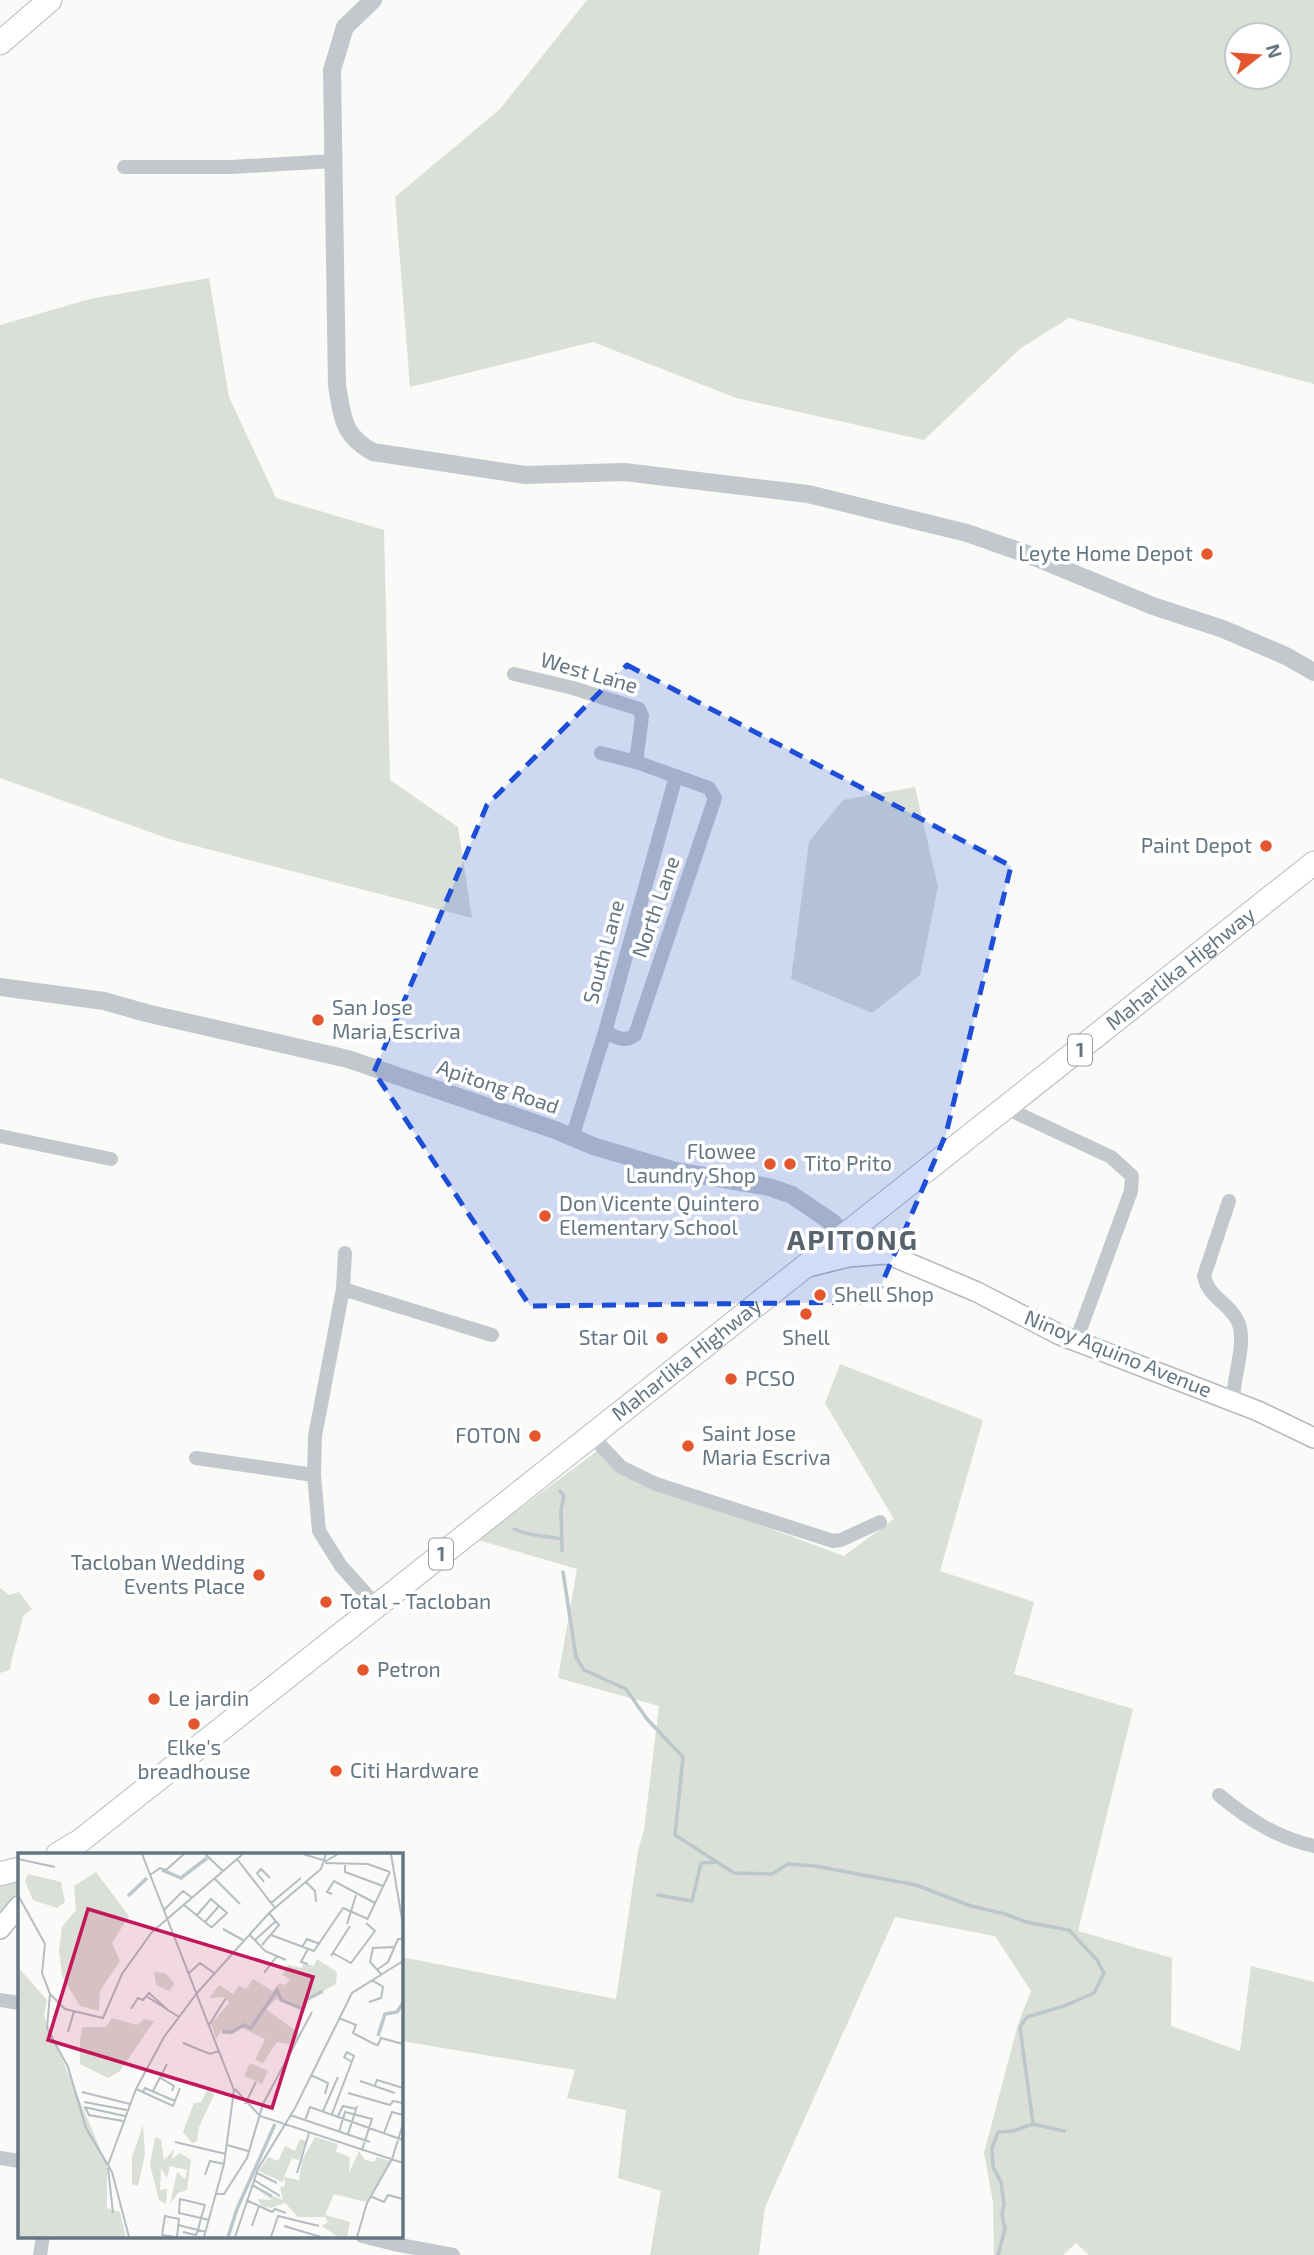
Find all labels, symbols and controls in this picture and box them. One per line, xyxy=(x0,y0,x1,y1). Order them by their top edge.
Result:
north arrow xyxy=(1223,21,1293,91)
text: N xyxy=(1262,41,1288,61)
place label: Leyte Home Depot xyxy=(1018,540,1193,565)
marker: Leyte Home Depot xyxy=(1199,546,1215,562)
street label: West Lane xyxy=(538,646,641,697)
place label: Paint Depot xyxy=(1141,832,1252,857)
marker: Paint Depot xyxy=(1258,838,1274,854)
street label: North Lane xyxy=(626,852,684,961)
street label: South Lane xyxy=(577,897,628,1006)
street label: Maharlika Highway xyxy=(1100,901,1260,1035)
place label: San Jose Maria Escriva xyxy=(332,994,461,1043)
marker: San Jose Maria Escriva xyxy=(310,1012,326,1028)
road number: 1 xyxy=(1068,1034,1092,1066)
street label: Apitong Road xyxy=(434,1053,563,1118)
place label: Flowee Laundry Shop xyxy=(626,1138,756,1187)
place label: Tito Prito xyxy=(804,1150,892,1175)
marker: Flowee Laundry Shop xyxy=(762,1156,778,1172)
marker: Tito Prito xyxy=(782,1156,798,1172)
place label: Don Vicente Quintero Elementary School xyxy=(559,1190,760,1239)
marker: Don Vicente Quintero Elementary School xyxy=(537,1208,553,1224)
district label: APITONG xyxy=(787,1222,919,1256)
place label: Shell Shop xyxy=(834,1281,934,1306)
marker: Shell Shop xyxy=(812,1287,828,1303)
street label: Maharlika Highway xyxy=(606,1292,766,1425)
street label: Ninoy Aquino Avenue xyxy=(1021,1304,1216,1402)
marker: Shell xyxy=(798,1306,814,1322)
place label: Star Oil xyxy=(579,1324,649,1349)
place label: Shell xyxy=(782,1324,831,1349)
marker: Star Oil xyxy=(654,1330,670,1346)
place label: PCSO xyxy=(745,1365,795,1390)
marker: PCSO xyxy=(723,1371,739,1387)
place label: Saint Jose Maria Escriva xyxy=(702,1420,831,1469)
place label: FOTON xyxy=(455,1422,521,1447)
marker: FOTON xyxy=(527,1428,543,1444)
marker: Saint Jose Maria Escriva xyxy=(680,1438,696,1454)
road number: 1 xyxy=(429,1538,453,1570)
place label: Tacloban Wedding Events Place xyxy=(71,1549,245,1598)
marker: Tacloban Wedding Events Place xyxy=(251,1567,267,1583)
place label: Total - Tacloban xyxy=(340,1588,491,1613)
marker: Total - Tacloban xyxy=(318,1594,334,1610)
place label: Petron xyxy=(377,1656,441,1681)
marker: Petron xyxy=(355,1662,371,1678)
place label: Le jardin xyxy=(168,1685,249,1711)
marker: Le jardin xyxy=(146,1691,162,1707)
marker: Elke's breadhouse xyxy=(186,1716,202,1732)
place label: Elke's breadhouse xyxy=(137,1734,251,1783)
place label: Citi Hardware xyxy=(350,1757,479,1782)
marker: Citi Hardware xyxy=(328,1763,344,1779)
inset map xyxy=(18,1853,402,2238)

